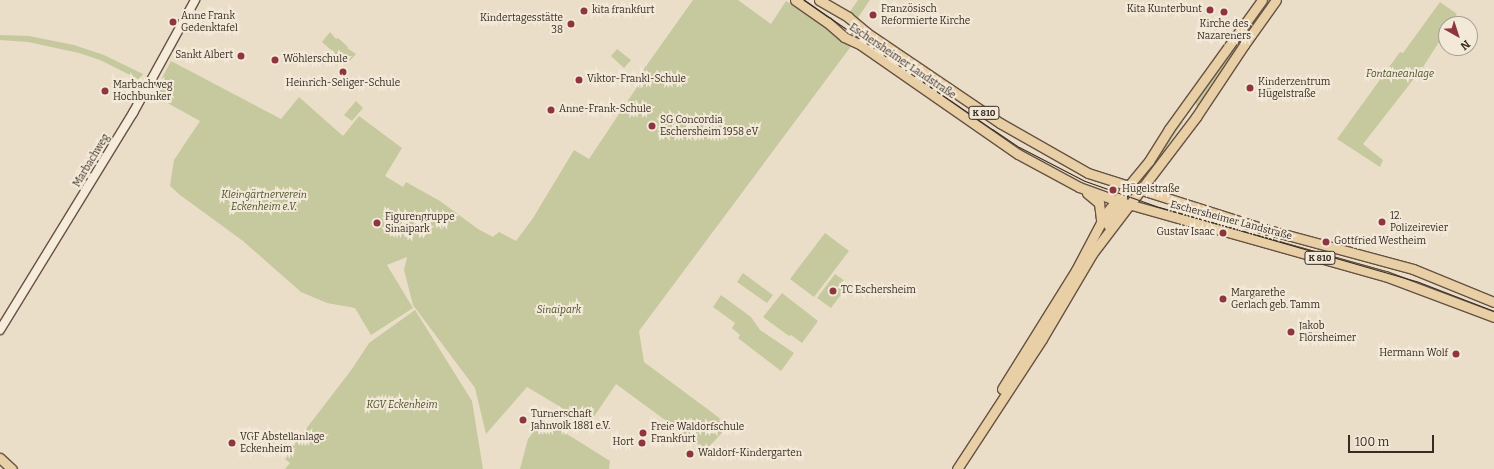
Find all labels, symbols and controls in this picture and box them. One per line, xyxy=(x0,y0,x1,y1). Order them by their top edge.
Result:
place label: Französisch Reformierte Kirche xyxy=(881,3,970,26)
place label: Kita Kunterbunt xyxy=(1127,4,1202,16)
place label: kita frankfurt xyxy=(592,5,654,17)
marker: Kita Kunterbunt xyxy=(1205,5,1215,15)
marker: kita frankfurt xyxy=(579,6,589,16)
marker: Kirche des Nazareners xyxy=(1219,7,1229,17)
place label: Anne Frank Gedenktafel xyxy=(181,10,238,34)
marker: Französisch Reformierte Kirche xyxy=(868,10,878,20)
place label: Kindertagesstätte 38 xyxy=(480,12,563,36)
north arrow xyxy=(1438,16,1478,56)
marker: Anne Frank Gedenktafel xyxy=(168,17,178,27)
place label: Kirche des Nazareners xyxy=(1197,18,1251,42)
marker: Kindertagesstätte 38 xyxy=(566,19,576,29)
street label: Eschersheimer Landstraße xyxy=(847,22,957,102)
text: N xyxy=(1458,37,1473,53)
place label: Sankt Albert xyxy=(175,50,233,62)
marker: Sankt Albert xyxy=(236,51,246,61)
place label: Wöhlerschule xyxy=(283,54,348,66)
marker: Wöhlerschule xyxy=(270,55,280,65)
marker: Heinrich-Seliger-Schule xyxy=(338,67,348,77)
park label: Fontaneanlage xyxy=(1366,69,1434,81)
place label: Viktor-Frankl-Schule xyxy=(587,74,686,86)
marker: Viktor-Frankl-Schule xyxy=(574,75,584,85)
place label: Kinderzentrum Hügelstraße xyxy=(1258,76,1330,100)
place label: Heinrich-Seliger-Schule xyxy=(286,78,400,90)
place label: Marbachweg Hochbunker xyxy=(113,79,172,102)
marker: Kinderzentrum Hügelstraße xyxy=(1245,83,1255,93)
marker: Marbachweg Hochbunker xyxy=(100,86,110,96)
place label: Anne-Frank-Schule xyxy=(559,104,651,116)
marker: Anne-Frank-Schule xyxy=(546,105,556,115)
road number: K 810 xyxy=(968,106,1000,120)
place label: SG Concordia Eschersheim 1958 eV xyxy=(660,114,758,138)
marker: SG Concordia Eschersheim 1958 eV xyxy=(647,121,657,131)
street label: Marbachweg xyxy=(72,132,112,190)
marker: Hügelstraße xyxy=(1107,184,1119,196)
place label: Hügelstraße xyxy=(1122,184,1180,196)
park label: Kleingärtnerverein Eckenheim e.V. xyxy=(221,189,307,212)
street label: Eschersheimer Landstraße xyxy=(1169,199,1293,243)
place label: 12. Polizeirevier xyxy=(1390,210,1448,234)
place label: Figurengruppe Sinaipark xyxy=(385,211,455,234)
marker: 12. Polizeirevier xyxy=(1377,217,1387,227)
marker: Figurengruppe Sinaipark xyxy=(372,218,382,228)
place label: Gustav Isaac xyxy=(1157,227,1215,239)
marker: Gustav Isaac xyxy=(1218,228,1228,238)
place label: Gottfried Westheim xyxy=(1334,236,1426,248)
marker: Gottfried Westheim xyxy=(1321,237,1331,247)
road number: K 810 xyxy=(1304,251,1336,265)
place label: TC Eschersheim xyxy=(841,285,916,297)
marker: TC Eschersheim xyxy=(828,286,838,296)
place label: Margarethe Gerlach geb. Tamm xyxy=(1231,287,1320,310)
marker: Margarethe Gerlach geb. Tamm xyxy=(1218,294,1228,304)
park label: Sinaipark xyxy=(537,305,581,317)
place label: Jakob Flörsheimer xyxy=(1299,320,1356,344)
marker: Jakob Flörsheimer xyxy=(1286,327,1296,337)
place label: Hermann Wolf xyxy=(1379,348,1448,360)
marker: Hermann Wolf xyxy=(1451,349,1461,359)
park label: KGV Eckenheim xyxy=(366,400,438,412)
place label: Turnerschaft Jahnvolk 1881 e.V. xyxy=(531,408,610,432)
marker: Turnerschaft Jahnvolk 1881 e.V. xyxy=(518,415,528,425)
place label: Freie Waldorfschule Frankfurt xyxy=(651,421,744,444)
scale bar xyxy=(1350,427,1436,453)
marker: Freie Waldorfschule Frankfurt xyxy=(638,428,648,438)
place label: VGF Abstellanlage Eckenheim xyxy=(240,431,325,454)
text: 100 m xyxy=(1355,435,1389,449)
place label: Hort xyxy=(612,437,634,449)
marker: VGF Abstellanlage Eckenheim xyxy=(227,438,237,448)
marker: Hort xyxy=(637,438,647,448)
place label: Waldorf-Kindergarten xyxy=(698,448,802,460)
marker: Waldorf-Kindergarten xyxy=(685,449,695,459)

